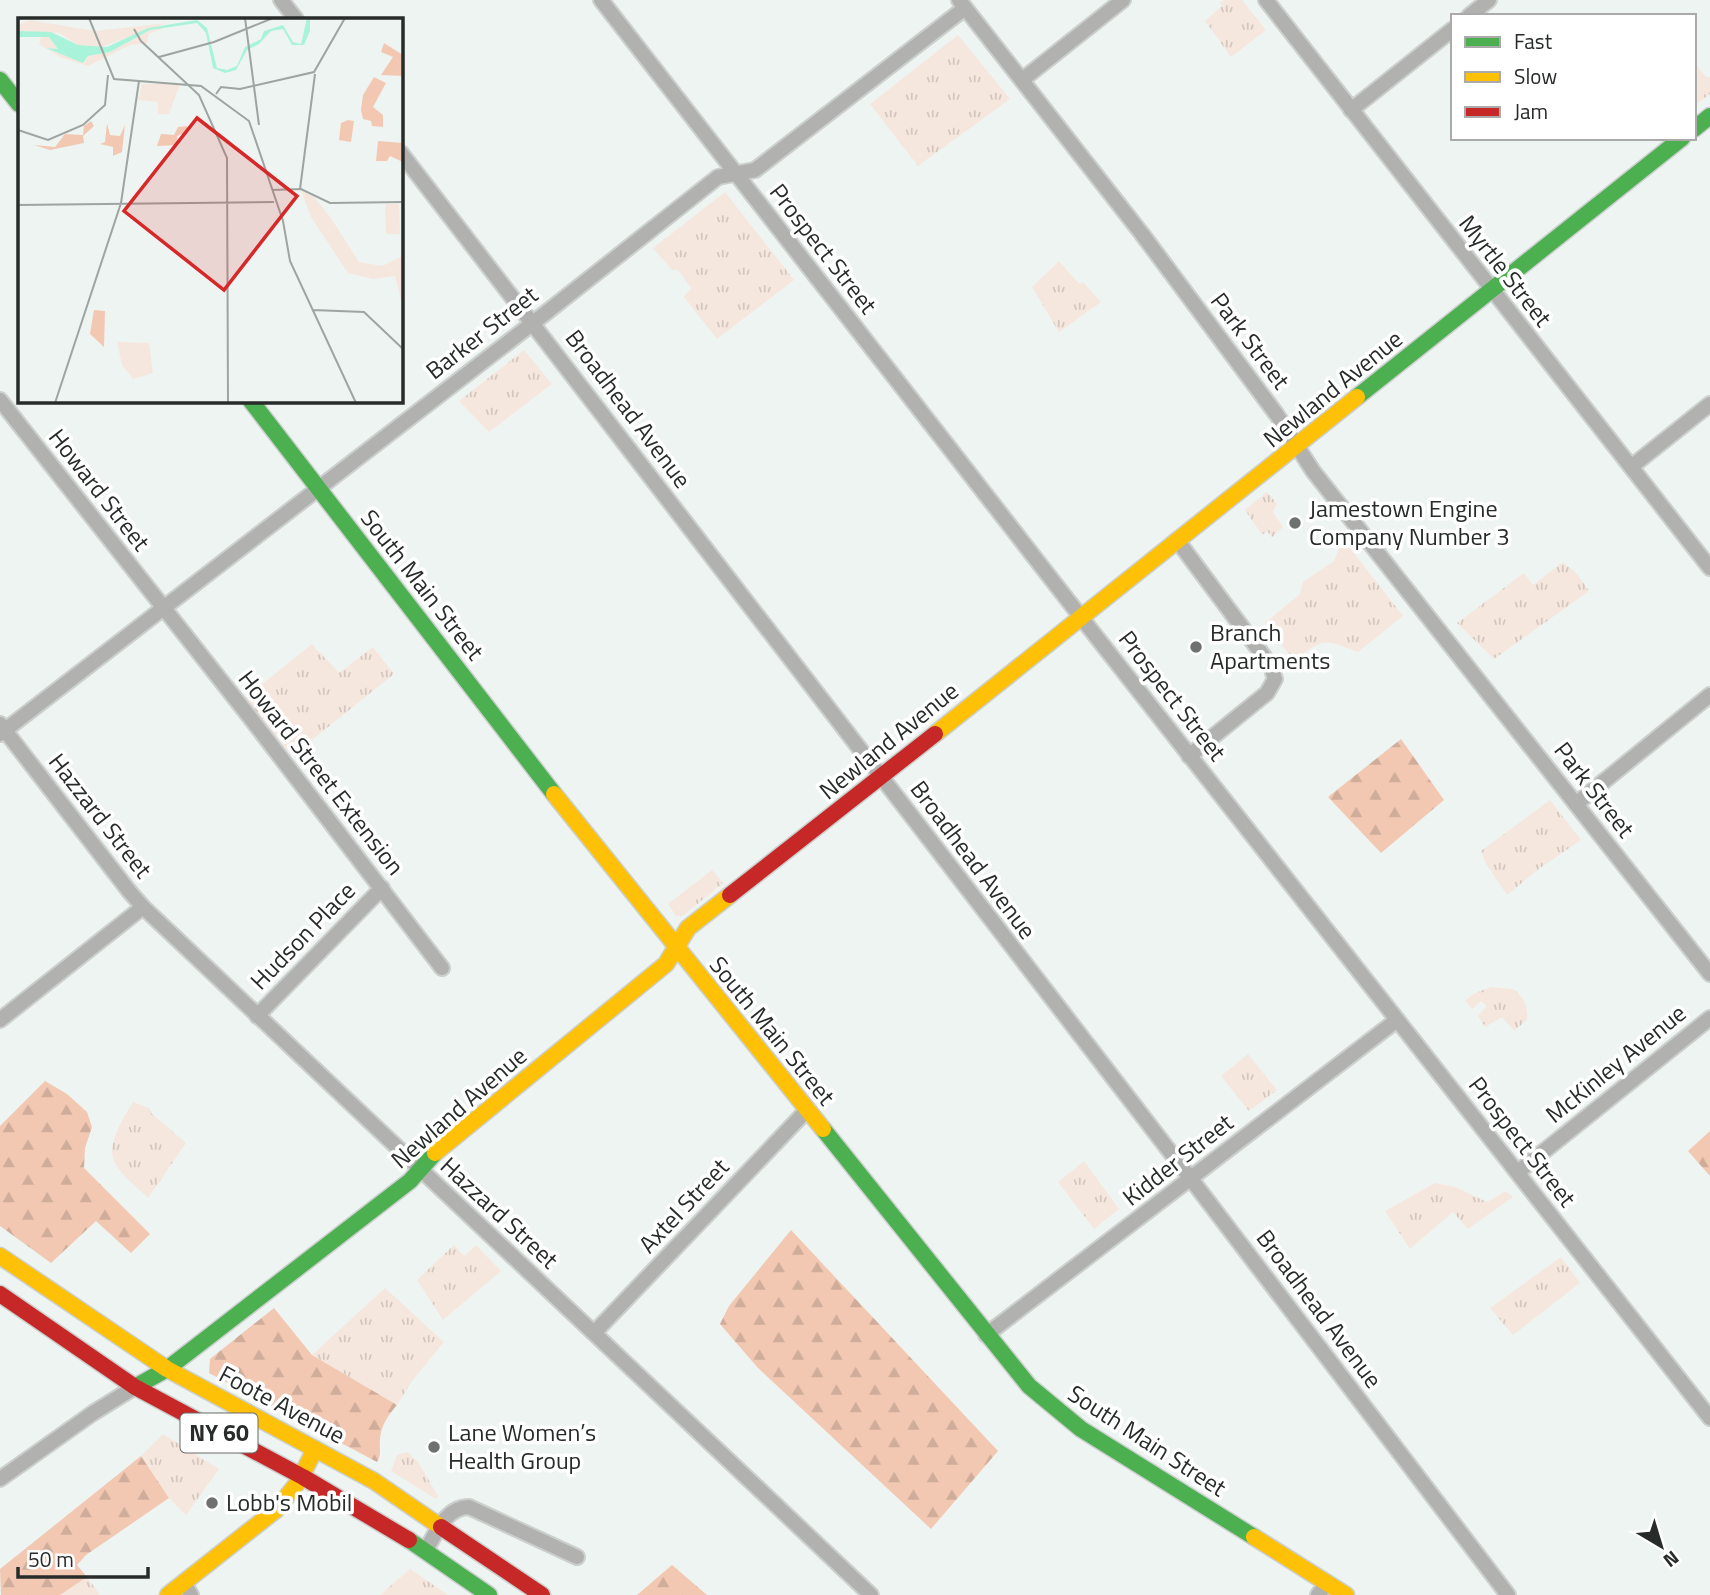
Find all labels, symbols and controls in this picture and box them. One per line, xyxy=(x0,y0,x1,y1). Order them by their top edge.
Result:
legend xyxy=(1451,14,1696,140)
inset map xyxy=(18,18,402,402)
text: Fast xyxy=(1514,25,1553,57)
text: Slow xyxy=(1514,60,1557,92)
text: Jam xyxy=(1514,95,1548,127)
street label: Prospect Street xyxy=(761,175,887,322)
street label: Myrtle Street xyxy=(1451,207,1561,334)
street label: Barker Street xyxy=(418,276,546,388)
street label: Park Street xyxy=(1202,284,1300,397)
street label: Newland Avenue xyxy=(1255,321,1410,456)
street label: Broadhead Avenue xyxy=(557,322,700,495)
street label: Howard Street xyxy=(40,421,159,559)
place label: Jamestown Engine Company Number 3 xyxy=(1309,490,1510,554)
street label: South Main Street xyxy=(352,501,494,668)
marker: Jamestown Engine Company Number 3 xyxy=(1287,515,1303,531)
place label: Branch Apartments xyxy=(1210,614,1330,678)
street label: Prospect Street xyxy=(1110,622,1236,769)
marker: Branch Apartments xyxy=(1188,639,1204,655)
street label: Howard Street Extension xyxy=(230,662,413,883)
street label: Newland Avenue xyxy=(811,673,966,808)
street label: Park Street xyxy=(1546,734,1644,845)
street label: Hazzard Street xyxy=(40,745,161,886)
street label: Broadhead Avenue xyxy=(902,773,1045,946)
street label: Hudson Place xyxy=(241,873,363,997)
street label: South Main Street xyxy=(701,948,845,1113)
street label: McKinley Avenue xyxy=(1537,995,1693,1131)
street label: Newland Avenue xyxy=(382,1038,534,1177)
street label: Prospect Street xyxy=(1460,1068,1586,1215)
street label: Kidder Street xyxy=(1114,1104,1241,1214)
street label: Hazzard Street xyxy=(433,1148,567,1277)
street label: Axtel Street xyxy=(630,1149,737,1261)
street label: Broadhead Avenue xyxy=(1248,1222,1391,1395)
street label: Foote Avenue xyxy=(213,1356,352,1452)
street label: South Main Street xyxy=(1061,1375,1234,1505)
road number: NY 60 xyxy=(180,1414,258,1452)
place label: Lane Women’s Health Group xyxy=(448,1414,596,1478)
marker: Lane Women’s Health Group xyxy=(426,1439,442,1455)
place label: Lobb's Mobil xyxy=(226,1484,352,1520)
marker: Lobb's Mobil xyxy=(204,1495,220,1511)
north arrow xyxy=(1626,1511,1696,1581)
scale bar xyxy=(18,1536,147,1580)
text: 50 m xyxy=(28,1543,74,1575)
text: N xyxy=(1658,1544,1686,1575)

